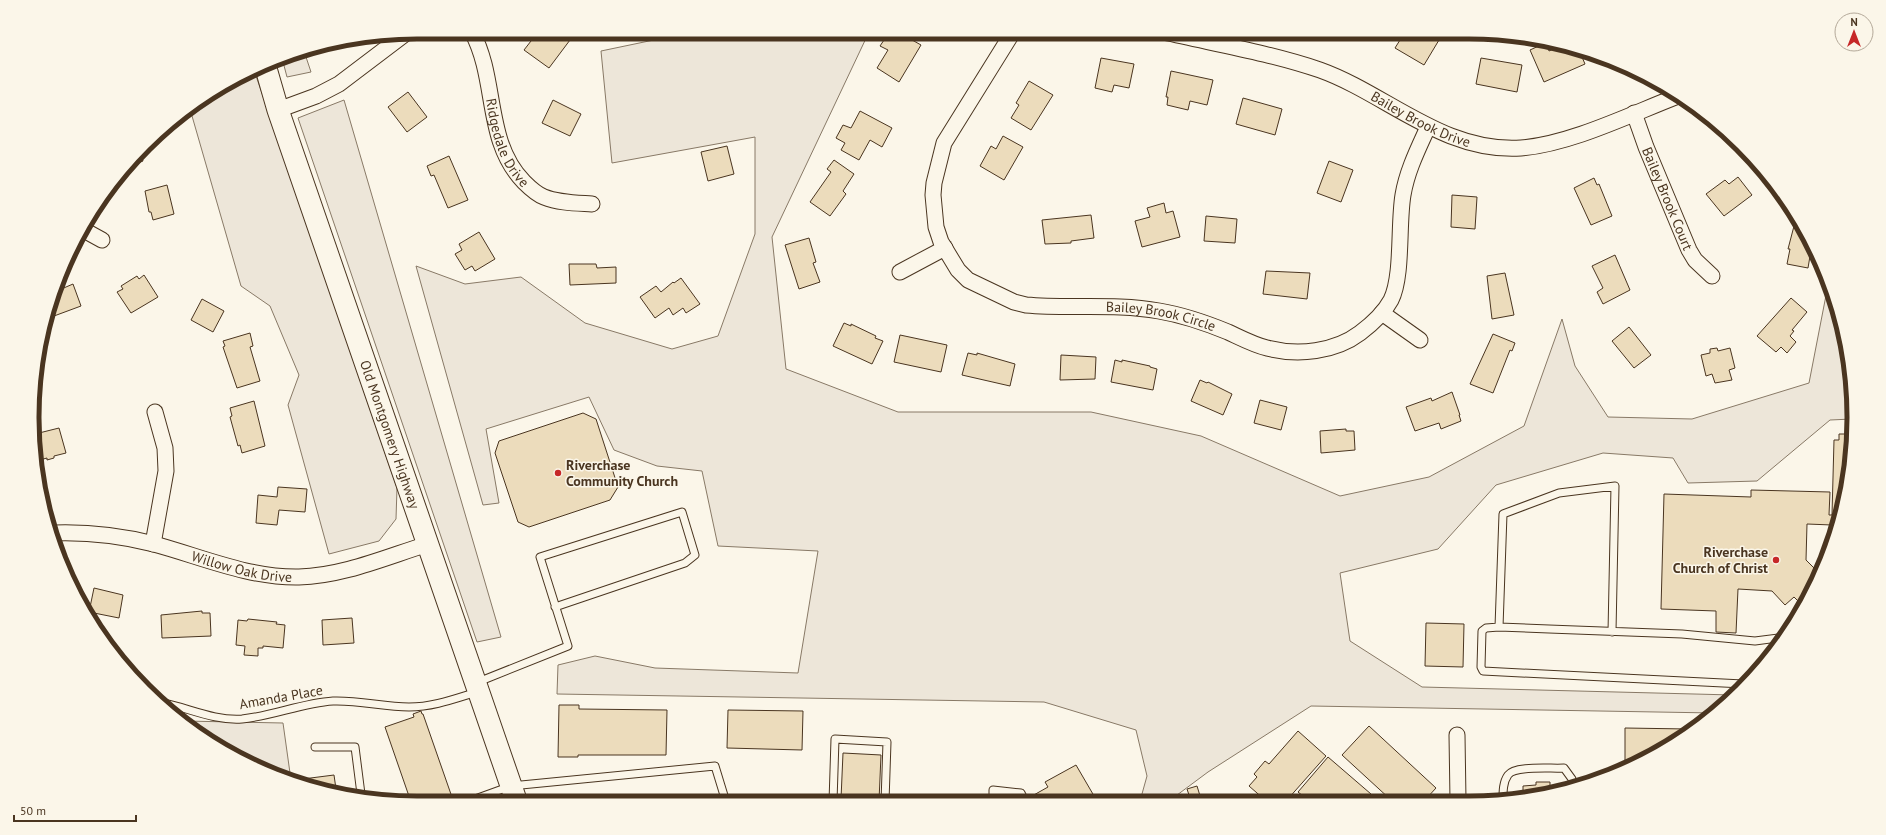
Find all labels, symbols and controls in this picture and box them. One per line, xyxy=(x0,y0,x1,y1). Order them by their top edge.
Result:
north arrow xyxy=(1834,12,1874,52)
text: N xyxy=(1850,15,1858,29)
street label: Bailey Brook Drive xyxy=(1368,87,1473,151)
street label: Ridgedale Drive xyxy=(482,97,533,191)
street label: Bailey Brook Court xyxy=(1638,144,1697,253)
street label: Bailey Brook Circle xyxy=(1106,298,1218,335)
street label: Old Montgomery Highway xyxy=(356,358,424,512)
place label: Riverchase Community Church xyxy=(566,456,678,490)
marker: Riverchase Community Church xyxy=(553,468,563,478)
place label: Riverchase Church of Christ xyxy=(1673,543,1768,577)
street label: Willow Oak Drive xyxy=(189,547,292,586)
marker: Riverchase Church of Christ xyxy=(1771,555,1781,565)
street label: Amanda Place xyxy=(238,681,324,713)
scale bar xyxy=(14,797,136,823)
text: 50 m xyxy=(20,803,46,818)

